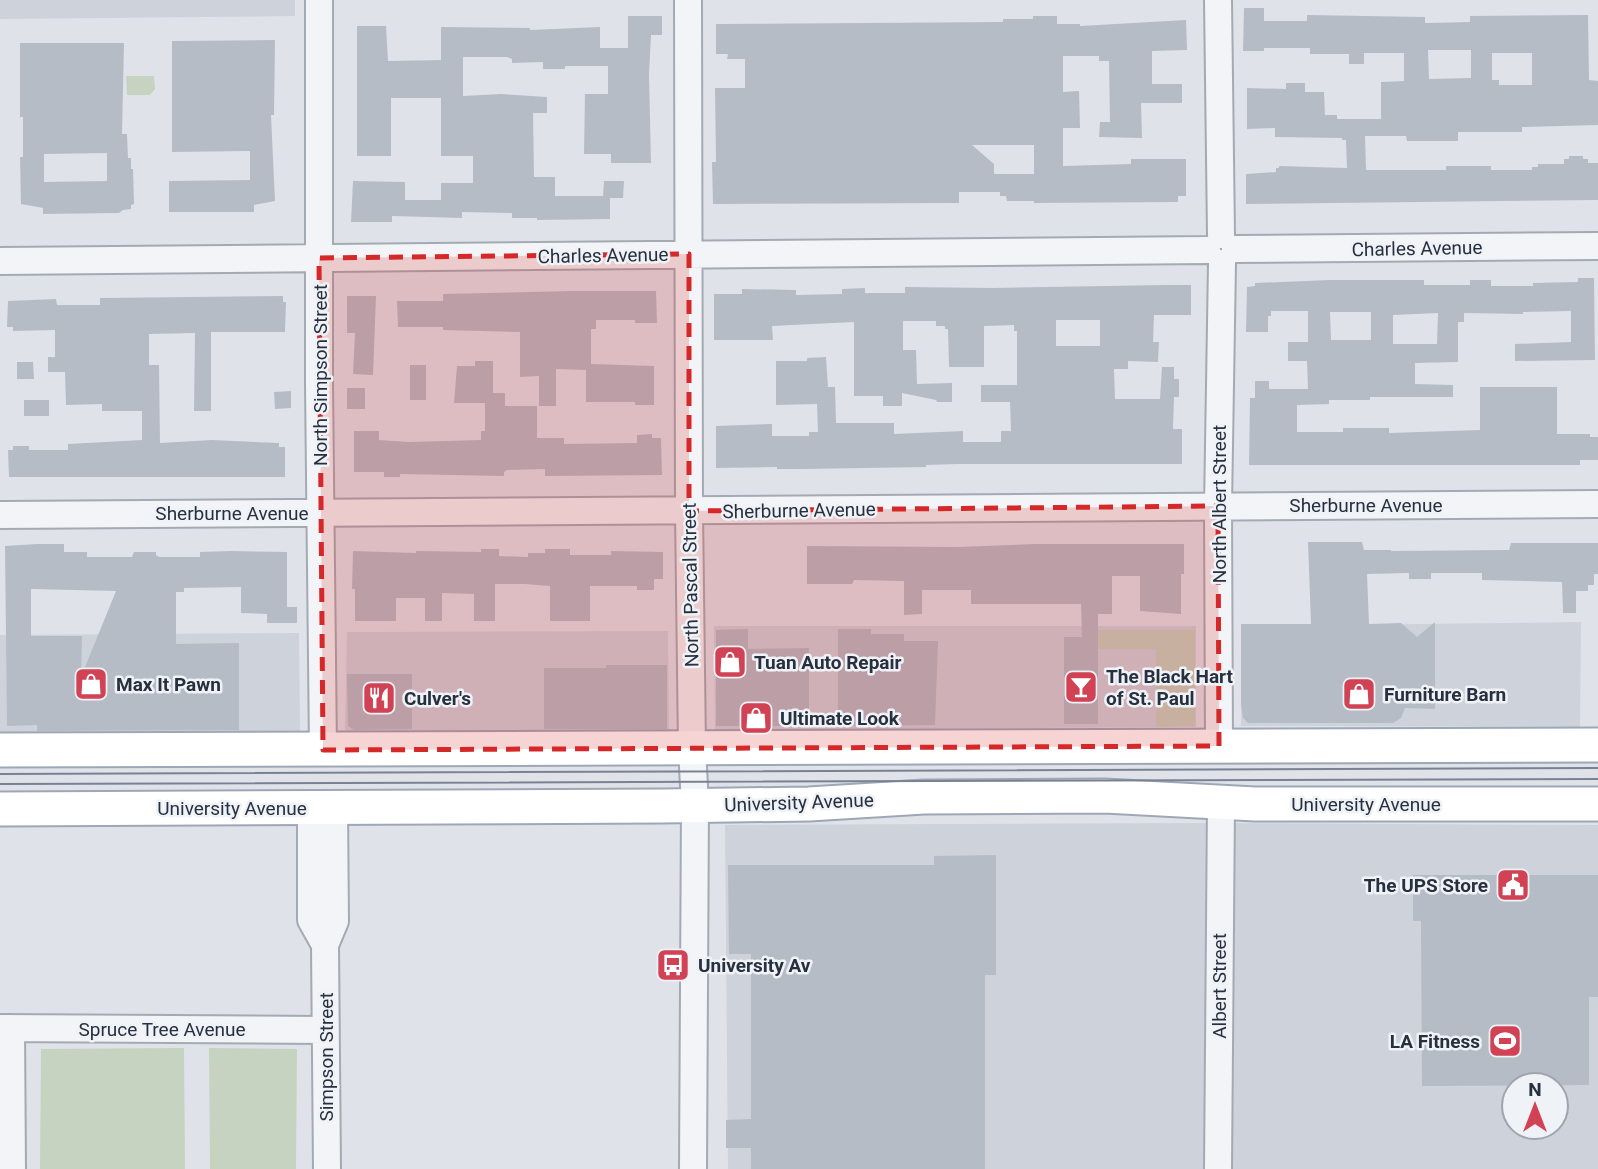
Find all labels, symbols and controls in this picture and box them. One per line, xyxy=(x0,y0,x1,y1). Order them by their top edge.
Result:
street label: Charles Avenue xyxy=(1351,236,1483,261)
street label: Charles Avenue xyxy=(537,243,669,268)
street label: North Simpson Street xyxy=(309,284,332,466)
street label: North Albert Street xyxy=(1208,425,1231,583)
street label: Sherburne Avenue xyxy=(1289,494,1443,517)
street label: Sherburne Avenue xyxy=(722,498,876,523)
street label: Sherburne Avenue xyxy=(155,502,309,525)
street label: North Pascal Street xyxy=(678,503,703,667)
shop icon: Tuan Auto Repair xyxy=(711,643,749,681)
place label: Tuan Auto Repair xyxy=(754,651,902,674)
shop icon: Max It Pawn xyxy=(72,665,110,703)
place label: The Black Hart of St. Paul xyxy=(1106,665,1233,710)
bar icon: The Black Hart of St. Paul xyxy=(1062,668,1100,706)
place label: Max It Pawn xyxy=(116,673,221,696)
shop icon: Furniture Barn xyxy=(1340,675,1378,713)
restaurant icon: Culver's xyxy=(360,679,398,717)
place label: Furniture Barn xyxy=(1384,683,1506,706)
place label: Culver's xyxy=(404,687,471,710)
shop icon: Ultimate Look xyxy=(737,699,775,737)
place label: Ultimate Look xyxy=(780,707,900,730)
street label: University Avenue xyxy=(724,788,874,817)
street label: University Avenue xyxy=(1291,793,1441,816)
street label: University Avenue xyxy=(157,797,307,820)
public building icon: The UPS Store xyxy=(1494,866,1532,904)
place label: The UPS Store xyxy=(1364,874,1488,897)
street label: Albert Street xyxy=(1208,933,1231,1039)
bus stop icon: University Av xyxy=(654,946,692,984)
place label: University Av xyxy=(698,954,811,977)
street label: Simpson Street xyxy=(315,992,338,1122)
street label: Spruce Tree Avenue xyxy=(78,1018,246,1041)
sports icon: LA Fitness xyxy=(1486,1022,1524,1060)
place label: LA Fitness xyxy=(1390,1030,1480,1053)
north arrow xyxy=(1500,1071,1570,1141)
text: N xyxy=(1528,1078,1542,1101)

